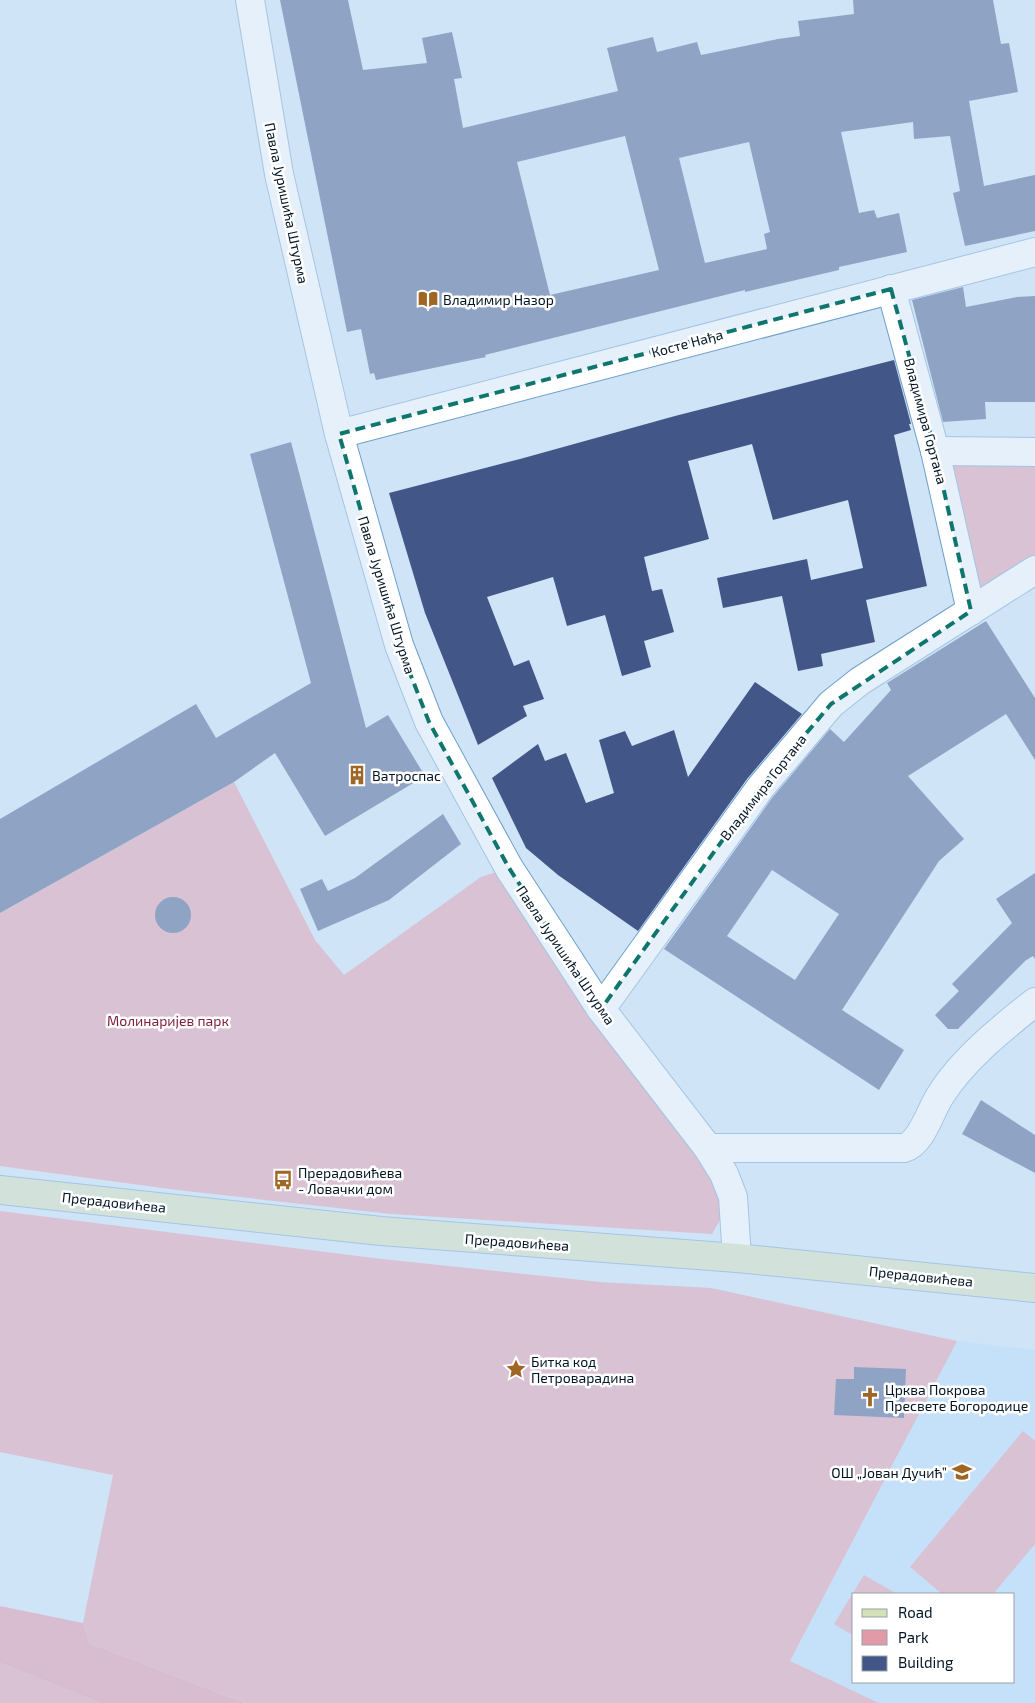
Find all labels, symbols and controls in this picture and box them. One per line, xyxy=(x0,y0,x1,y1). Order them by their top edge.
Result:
street label: Павла Јуришића Штурма xyxy=(262,121,312,285)
library icon: Владимир Назор xyxy=(417,288,439,310)
place label: Владимир Назор xyxy=(443,291,554,308)
street label: Косте Нађа xyxy=(649,325,725,361)
street label: Владимира Гортана xyxy=(901,356,951,486)
street label: Павла Јуришића Штурма xyxy=(355,514,419,676)
street label: Владимира Гортана xyxy=(716,731,810,843)
building icon: Ватроспас xyxy=(346,764,368,786)
place label: Ватроспас xyxy=(372,767,441,784)
street label: Павла Јуришића Штурма xyxy=(513,882,619,1028)
park label: Молинаријев парк xyxy=(107,1012,229,1029)
place label: Прерадовићева - Ловачки дом xyxy=(298,1164,402,1197)
bus stop icon: Прерадовићева - Ловачки дом xyxy=(272,1169,294,1191)
street label: Прерадовићева xyxy=(61,1188,167,1216)
street label: Прерадовићева xyxy=(464,1230,570,1254)
street label: Прерадовићева xyxy=(868,1262,974,1290)
place label: Битка код Петроварадина xyxy=(531,1353,634,1386)
place icon: Битка код Петроварадина xyxy=(505,1358,527,1380)
place label: Црква Покрова Пресвете Богородице xyxy=(885,1381,1028,1414)
church icon: Црква Покрова Пресвете Богородице xyxy=(859,1386,881,1408)
school or university icon: ОШ „Јован Дучић” xyxy=(951,1461,973,1483)
place label: ОШ „Јован Дучић” xyxy=(831,1464,947,1481)
legend xyxy=(852,1593,1015,1683)
text: Road xyxy=(898,1603,933,1621)
text: Park xyxy=(898,1628,929,1646)
text: Building xyxy=(898,1653,954,1671)

